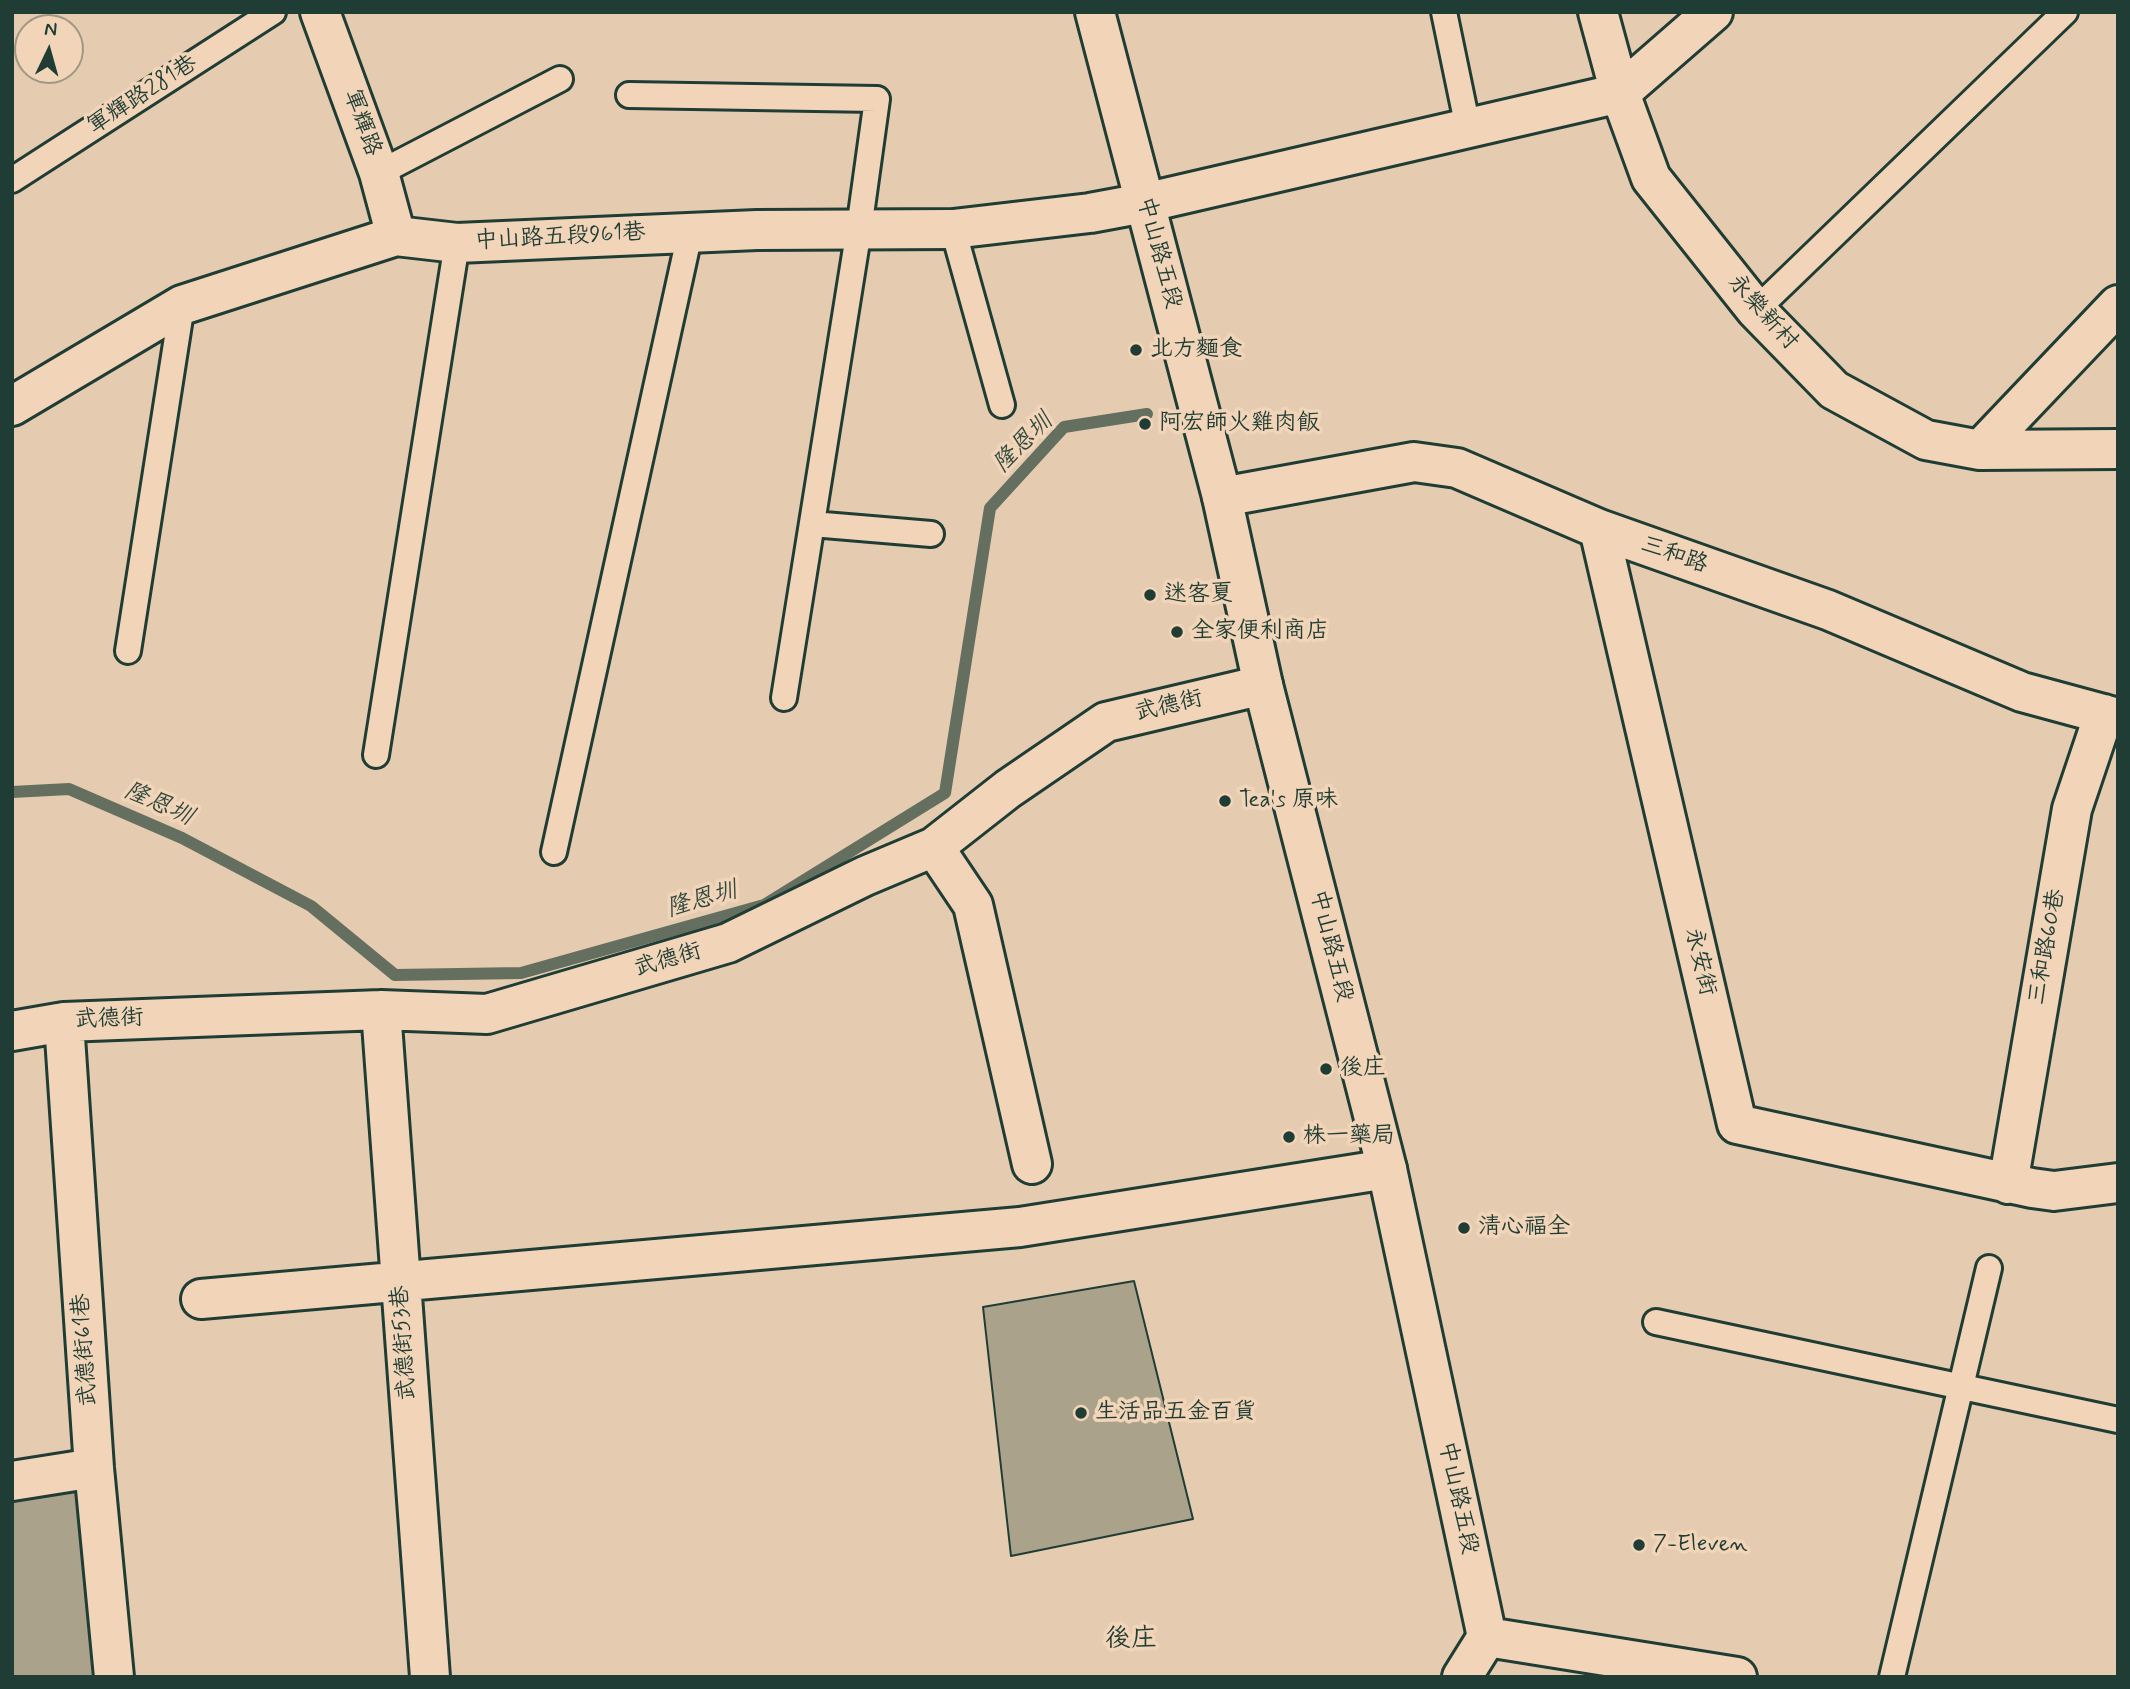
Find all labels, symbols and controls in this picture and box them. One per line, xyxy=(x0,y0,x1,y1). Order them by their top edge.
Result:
north arrow xyxy=(14,14,84,84)
text: N xyxy=(43,17,58,43)
street label: 軍輝路281巷 xyxy=(83,50,203,142)
street label: 軍輝路 xyxy=(336,86,386,160)
street label: 中山路五段 xyxy=(1130,194,1186,312)
street label: 中山路五段961巷 xyxy=(474,220,646,256)
street label: 永樂新村 xyxy=(1721,270,1803,356)
place label: 北方麵食 xyxy=(1150,336,1242,364)
marker: 北方麵食 xyxy=(1128,342,1144,358)
water label: 隆恩圳 xyxy=(988,408,1060,480)
place label: 阿宏師火雞肉飯 xyxy=(1159,410,1320,438)
marker: 阿宏師火雞肉飯 xyxy=(1137,416,1153,432)
street label: 三和路 xyxy=(1637,532,1711,580)
place label: 迷客夏 xyxy=(1164,581,1233,609)
marker: 迷客夏 xyxy=(1142,587,1158,603)
place label: 全家便利商店 xyxy=(1191,618,1329,646)
marker: 全家便利商店 xyxy=(1169,624,1185,640)
street label: 武德街 xyxy=(1132,686,1206,728)
water label: 隆恩圳 xyxy=(119,777,197,833)
place label: Tea's 原味 xyxy=(1239,787,1338,815)
marker: Tea's 原味 xyxy=(1217,793,1233,809)
water label: 隆恩圳 xyxy=(663,877,741,925)
street label: 中山路五段 xyxy=(1303,887,1357,1005)
street label: 三和路60巷 xyxy=(2024,887,2072,1007)
street label: 永安街 xyxy=(1678,925,1720,999)
street label: 武德街 xyxy=(631,938,705,984)
street label: 武德街 xyxy=(74,1005,144,1035)
place label: 後庄 xyxy=(1340,1055,1386,1083)
marker: 後庄 xyxy=(1318,1061,1334,1077)
place label: 株一藥局 xyxy=(1303,1123,1395,1151)
marker: 株一藥局 xyxy=(1281,1129,1297,1145)
place label: 清心福全 xyxy=(1478,1214,1570,1242)
marker: 清心福全 xyxy=(1456,1220,1472,1236)
street label: 武德街53巷 xyxy=(387,1284,423,1402)
street label: 武德街61巷 xyxy=(68,1292,104,1408)
place label: 生活品五金百貨 xyxy=(1095,1399,1256,1427)
marker: 生活品五金百貨 xyxy=(1073,1405,1089,1421)
street label: 中山路五段 xyxy=(1432,1439,1482,1557)
place label: 7-Eleven xyxy=(1653,1531,1748,1559)
marker: 7-Eleven xyxy=(1631,1537,1647,1553)
district label: 後庄 xyxy=(1105,1625,1157,1657)

